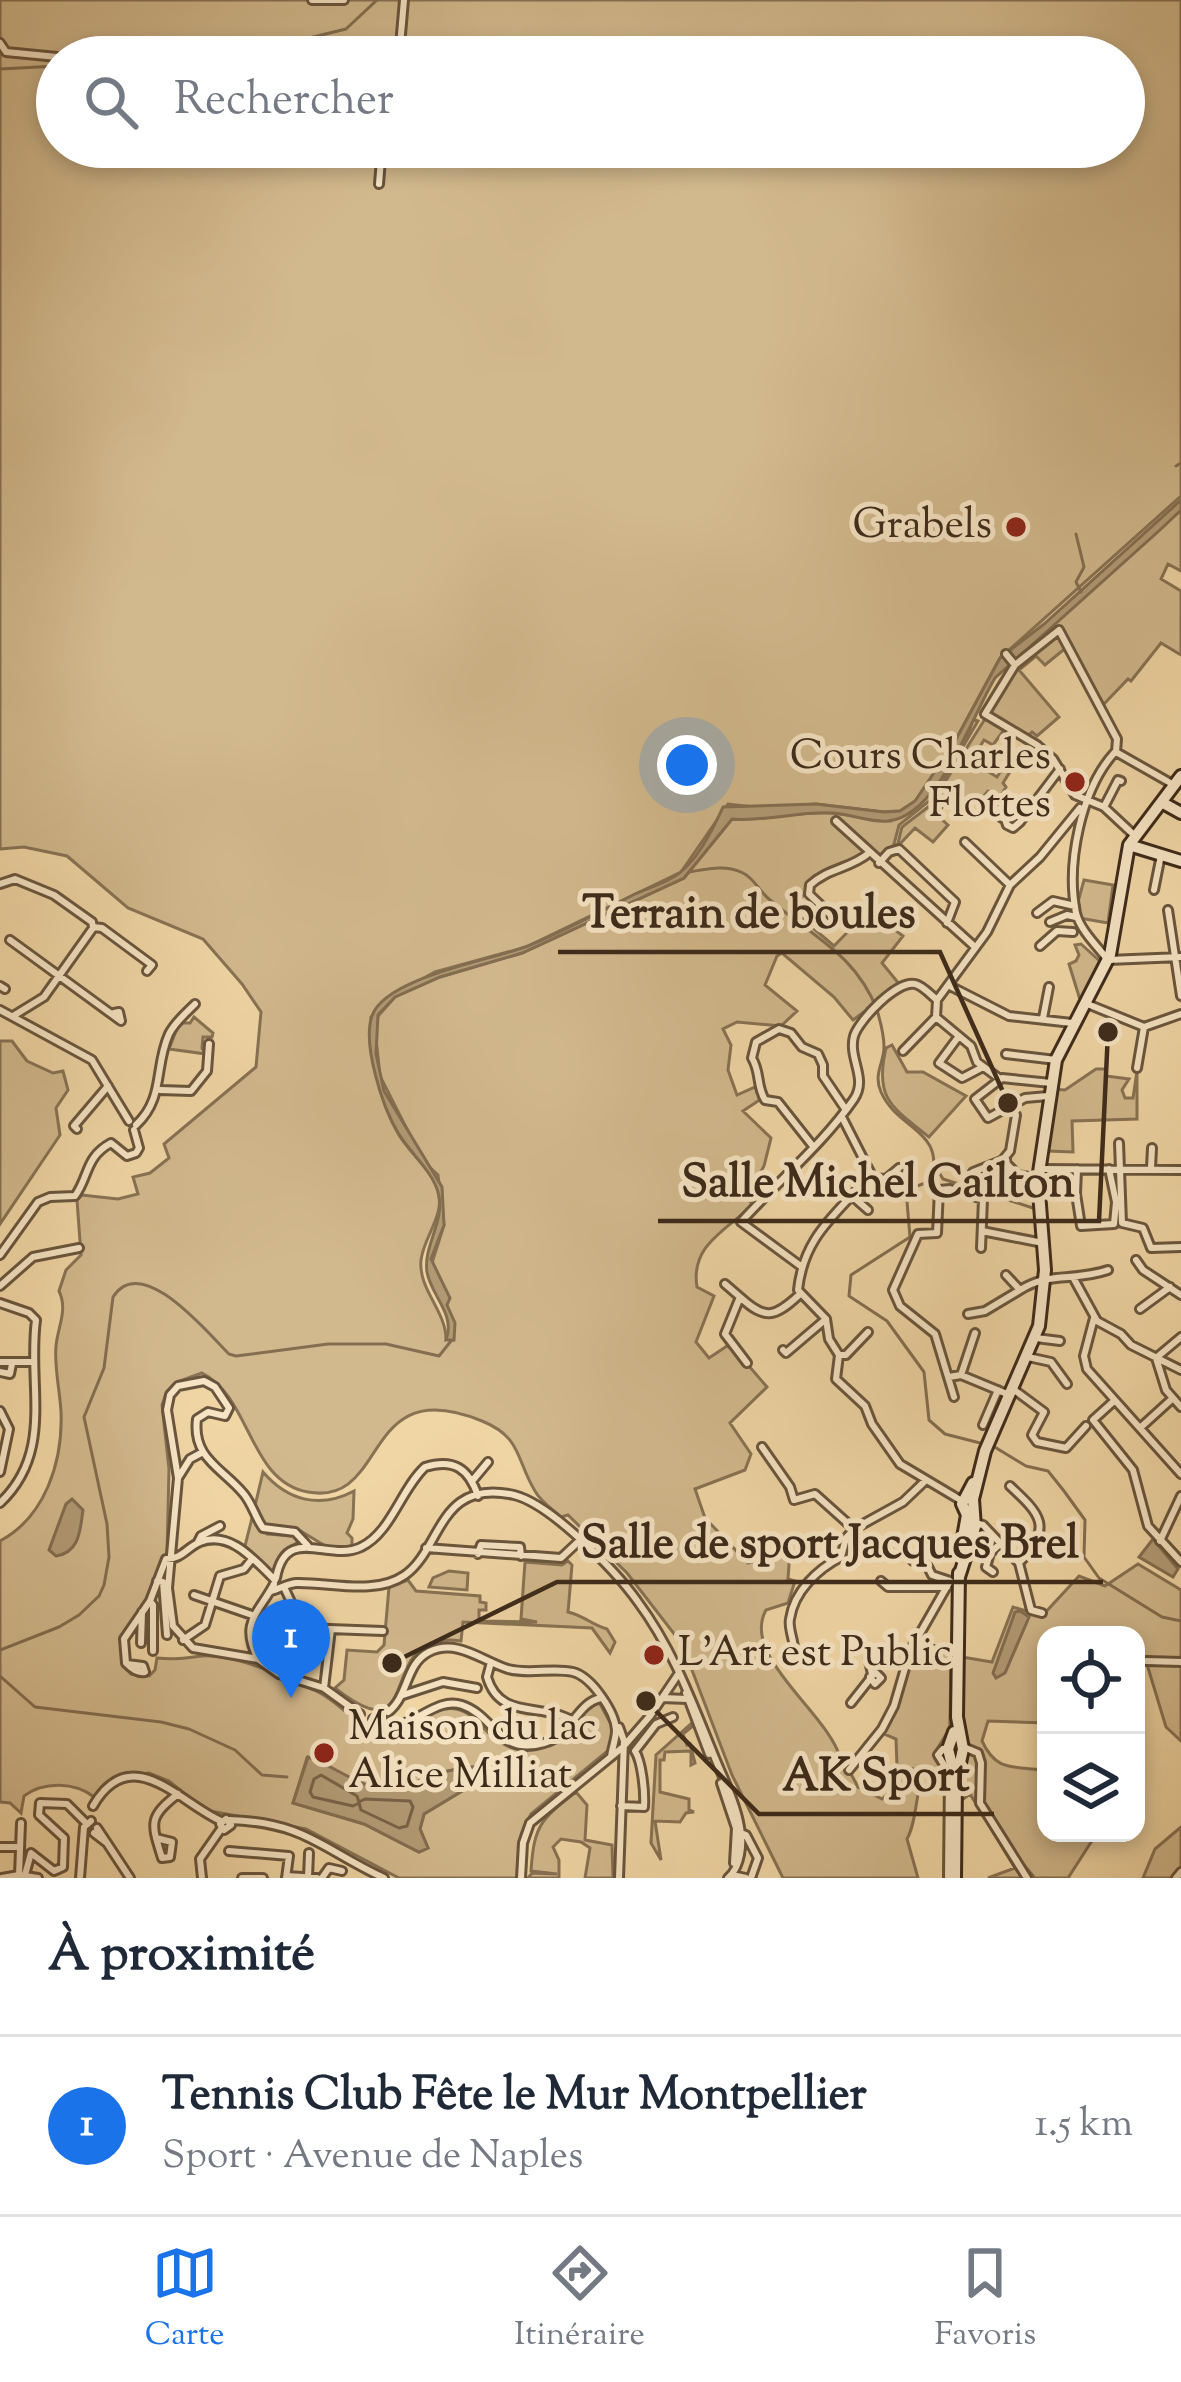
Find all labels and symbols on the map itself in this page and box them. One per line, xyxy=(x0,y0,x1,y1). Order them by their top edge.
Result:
place label: Grabels xyxy=(852,497,992,557)
marker: Grabels xyxy=(1003,514,1029,540)
place label: Cours Charles Flottes xyxy=(790,728,1051,836)
your location xyxy=(657,735,717,795)
marker: Cours Charles Flottes xyxy=(1062,769,1088,795)
callout: Terrain de boules xyxy=(558,871,940,952)
text: Terrain de boules xyxy=(582,884,916,949)
callout: Salle Michel Cailton xyxy=(658,1140,1099,1221)
text: Salle Michel Cailton xyxy=(681,1153,1075,1218)
callout: Salle de sport Jacques Brel xyxy=(557,1501,1103,1582)
text: Salle de sport Jacques Brel xyxy=(581,1514,1080,1579)
pin: 1 xyxy=(252,1599,330,1698)
place label: L'Art est Public xyxy=(678,1625,952,1685)
marker: L'Art est Public xyxy=(641,1642,667,1668)
place label: Maison du lac Alice Milliat xyxy=(348,1699,597,1807)
callout: AK Sport xyxy=(759,1733,994,1814)
marker: Maison du lac Alice Milliat xyxy=(311,1740,337,1766)
text: AK Sport xyxy=(782,1747,970,1812)

